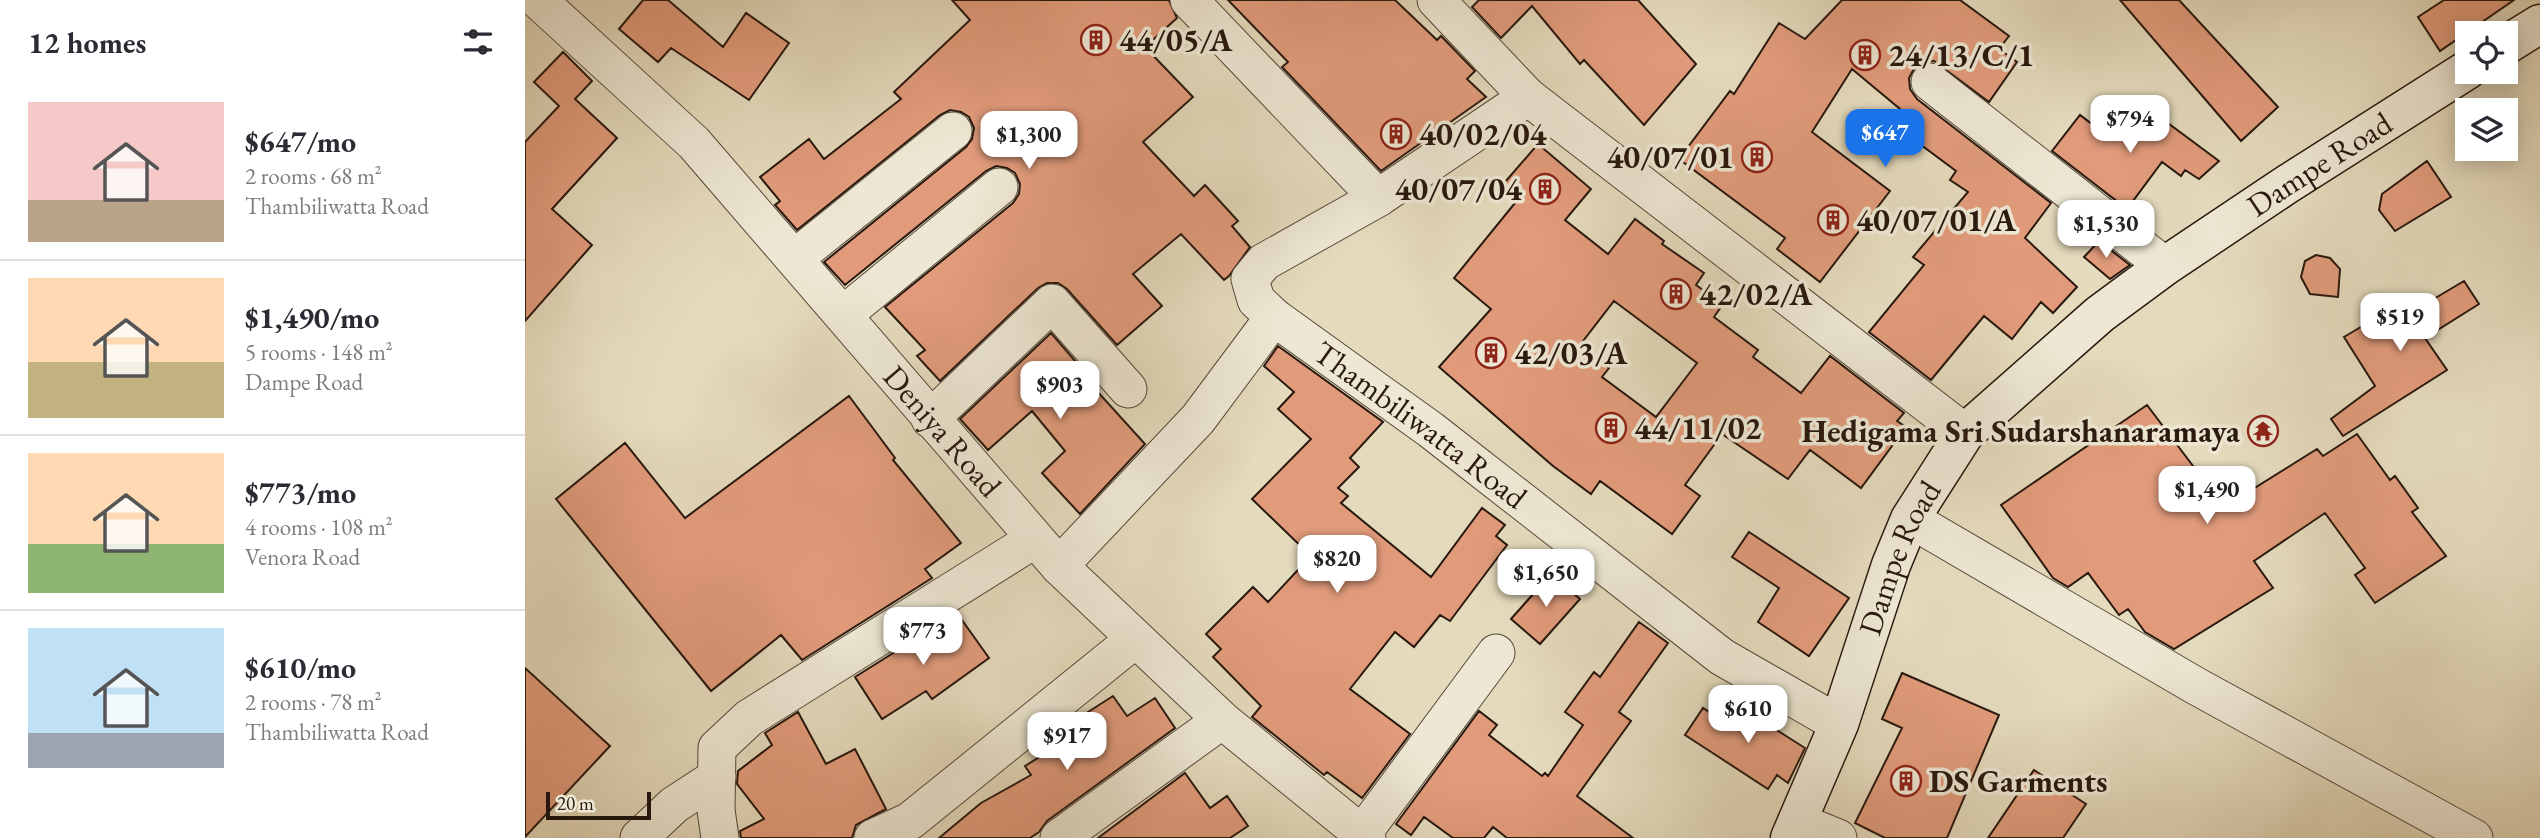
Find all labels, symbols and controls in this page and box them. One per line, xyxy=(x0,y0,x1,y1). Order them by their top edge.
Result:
place label: 44/05/A xyxy=(1119,19,1233,61)
map controls xyxy=(2455,21,2518,161)
button: locate xyxy=(2455,21,2518,84)
text: 12 homes xyxy=(28,23,146,62)
icon: filters xyxy=(459,23,497,61)
building icon: 44/05/A xyxy=(1079,23,1113,57)
place label: 24/13/C/1 xyxy=(1888,34,2034,76)
building icon: 24/13/C/1 xyxy=(1848,38,1882,72)
pin: $794 xyxy=(2089,96,2171,155)
button: layers xyxy=(2455,98,2518,161)
street label: Dampe Road xyxy=(2239,102,2401,226)
text: $794 xyxy=(2106,103,2154,133)
pin: $647 xyxy=(1844,110,1926,169)
pin: $1,300 xyxy=(972,111,1086,171)
place label: 40/02/04 xyxy=(1419,113,1548,155)
building icon: 40/02/04 xyxy=(1379,117,1413,151)
text: $647 xyxy=(1861,117,1909,147)
text: $1,300 xyxy=(997,119,1061,149)
text: $647/mo xyxy=(245,122,356,161)
icon: home xyxy=(84,130,168,214)
place label: 40/07/01 xyxy=(1606,136,1734,178)
building icon: 40/07/01 xyxy=(1740,140,1774,174)
text: 2 rooms · 68 m² xyxy=(245,161,382,191)
place label: 40/07/04 xyxy=(1394,168,1523,210)
building icon: 40/07/04 xyxy=(1528,172,1562,206)
text: Thambiliwatta Road xyxy=(245,191,429,221)
place label: 40/07/01/A xyxy=(1856,199,2017,241)
pin: $1,530 xyxy=(2049,201,2163,260)
building icon: 40/07/01/A xyxy=(1816,203,1850,237)
text: $1,530 xyxy=(2074,208,2138,238)
place label: 42/02/A xyxy=(1699,273,1813,315)
building icon: 42/02/A xyxy=(1659,277,1693,311)
pin: $519 xyxy=(2359,294,2441,353)
text: $1,490/mo xyxy=(245,298,379,337)
text: $519 xyxy=(2376,301,2424,331)
icon: home xyxy=(84,306,168,390)
street label: Thambiliwatta Road xyxy=(1305,331,1536,519)
place label: 42/03/A xyxy=(1514,332,1628,374)
building icon: 42/03/A xyxy=(1474,336,1508,370)
text: 5 rooms · 148 m² xyxy=(245,337,393,367)
street label: Deniya Road xyxy=(874,356,1012,506)
pin: $903 xyxy=(1019,362,1101,421)
text: Dampe Road xyxy=(245,367,363,397)
text: $903 xyxy=(1036,369,1084,399)
place label: 44/11/02 xyxy=(1634,407,1762,449)
place label: Hedigama Sri Sudarshanaramaya xyxy=(1802,410,2241,452)
building icon: 44/11/02 xyxy=(1594,411,1628,445)
temple icon: Hedigama Sri Sudarshanaramaya xyxy=(2246,414,2280,448)
pin: $1,490 xyxy=(2150,466,2264,526)
street label: Dampe Road xyxy=(1848,472,1951,640)
text: $773/mo xyxy=(245,473,356,512)
text: $1,490 xyxy=(2175,474,2239,504)
icon: home xyxy=(84,481,168,565)
text: 4 rooms · 108 m² xyxy=(245,512,393,542)
pin: $820 xyxy=(1296,536,1378,595)
text: Venora Road xyxy=(245,542,360,572)
text: $820 xyxy=(1313,543,1361,573)
pin: $1,650 xyxy=(1489,550,1603,609)
text: $1,650 xyxy=(1514,557,1578,587)
pin: $773 xyxy=(882,608,964,667)
text: $773 xyxy=(899,615,947,645)
text: $610/mo xyxy=(245,648,356,687)
icon: home xyxy=(84,656,168,740)
pin: $610 xyxy=(1707,686,1789,745)
text: 2 rooms · 78 m² xyxy=(245,687,382,717)
text: $610 xyxy=(1724,693,1772,723)
pin: $917 xyxy=(1026,712,1108,772)
text: Thambiliwatta Road xyxy=(245,717,429,747)
text: $917 xyxy=(1043,720,1091,750)
place label: DS Garments xyxy=(1929,760,2107,802)
building icon: DS Garments xyxy=(1889,764,1923,798)
scale bar xyxy=(546,789,651,821)
text: 20 m xyxy=(557,791,594,816)

